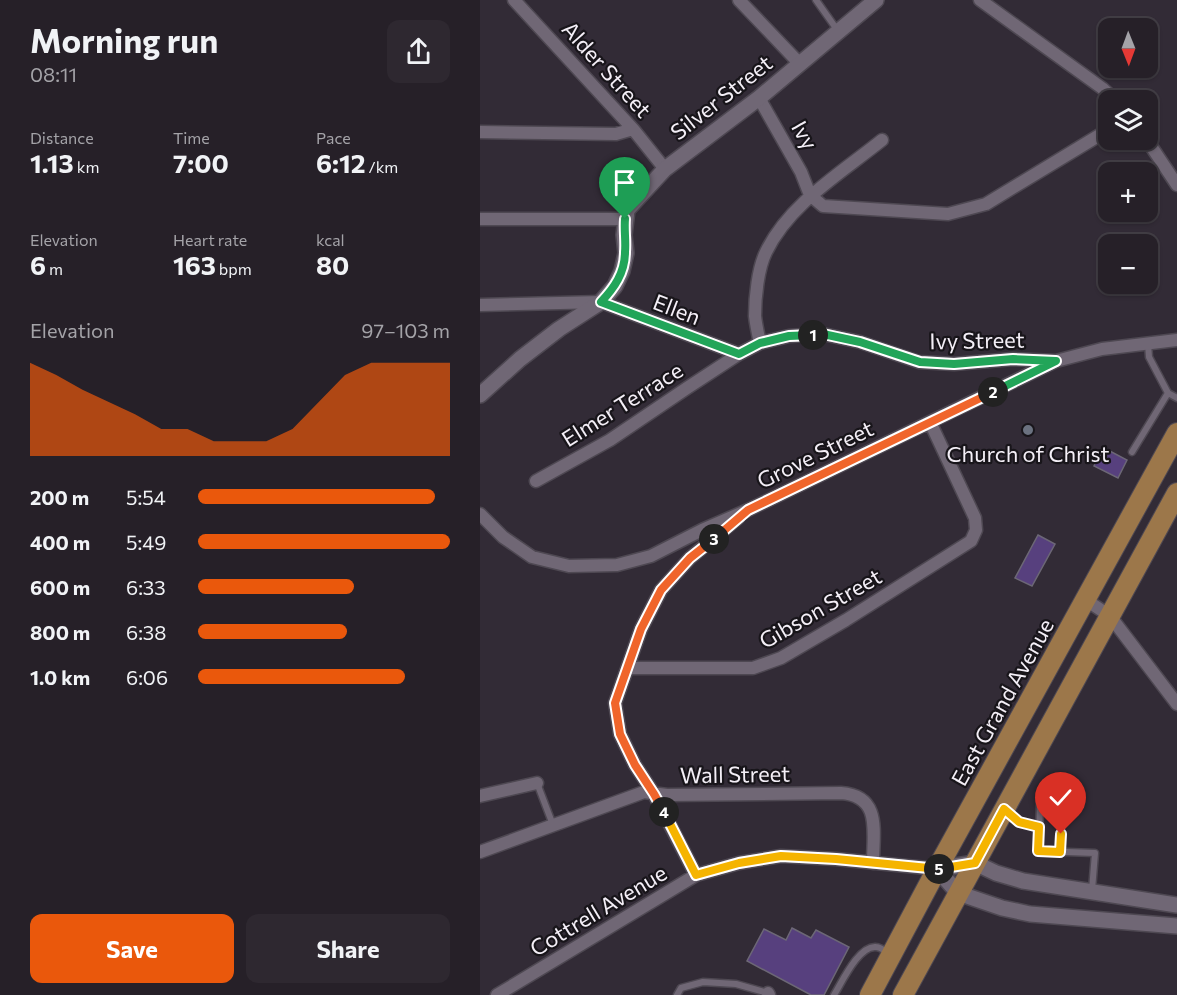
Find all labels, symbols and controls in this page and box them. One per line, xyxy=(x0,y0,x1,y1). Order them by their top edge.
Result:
street label: Alder Street xyxy=(557,15,657,123)
north arrow xyxy=(1098,18,1158,78)
map controls xyxy=(1098,18,1158,294)
text: Morning run xyxy=(30,19,218,60)
button: share xyxy=(387,20,450,83)
street label: Silver Street xyxy=(665,49,777,145)
text: 08:11 xyxy=(30,62,77,86)
button: layers xyxy=(1098,90,1158,150)
street label: Ivy xyxy=(786,116,824,154)
text: Distance xyxy=(30,128,94,147)
text: Time xyxy=(173,128,210,147)
text: Pace xyxy=(316,128,351,147)
text: 1.13 xyxy=(30,147,74,178)
text: 7:00 xyxy=(173,147,229,178)
text: 6:12 xyxy=(316,147,365,178)
text: km xyxy=(74,157,99,176)
text: /km xyxy=(365,157,398,176)
pin xyxy=(599,157,650,219)
button: + xyxy=(1098,162,1158,222)
icon: arrive xyxy=(608,166,641,199)
text: Elevation xyxy=(30,230,98,249)
text: Heart rate xyxy=(173,230,247,249)
text: kcal xyxy=(316,230,345,249)
button: − xyxy=(1098,234,1158,294)
text: 6 xyxy=(30,249,46,280)
text: 163 xyxy=(173,249,216,280)
text: 80 xyxy=(316,249,349,280)
text: m xyxy=(46,259,63,278)
text: bpm xyxy=(216,259,252,278)
street label: Ellen xyxy=(650,288,704,330)
text: Elevation xyxy=(30,318,115,342)
text: 97–103 m xyxy=(361,318,450,342)
pin: 1 xyxy=(798,320,828,350)
text: 1 xyxy=(809,325,817,344)
street label: Ivy Street xyxy=(929,326,1025,354)
street label: Elmer Terrace xyxy=(556,356,688,452)
pin: 2 xyxy=(978,377,1008,407)
text: 2 xyxy=(988,382,998,401)
street label: Grove Street xyxy=(752,414,878,494)
marker: Church of Christ xyxy=(1021,423,1035,437)
place label: Church of Christ xyxy=(946,440,1110,467)
text: 200 m xyxy=(30,485,89,509)
text: 5:54 xyxy=(126,485,166,509)
pin: 3 xyxy=(699,524,729,554)
text: 3 xyxy=(709,529,719,548)
text: 400 m xyxy=(30,530,90,554)
text: 5:49 xyxy=(126,530,166,554)
street label: Gibson Street xyxy=(754,562,886,654)
text: 600 m xyxy=(30,575,90,599)
text: 6:33 xyxy=(126,575,166,599)
street label: East Grand Avenue xyxy=(945,614,1059,790)
text: 800 m xyxy=(30,620,90,644)
text: 6:38 xyxy=(126,620,166,644)
text: 1.0 km xyxy=(30,665,90,689)
text: 6:06 xyxy=(126,665,168,689)
street label: Wall Street xyxy=(680,760,790,788)
pin xyxy=(1035,772,1086,834)
icon: check xyxy=(1044,781,1077,814)
pin: 4 xyxy=(649,797,679,827)
text: 4 xyxy=(659,802,669,821)
pin: 5 xyxy=(924,854,954,884)
street label: Cottrell Avenue xyxy=(525,859,671,961)
text: 5 xyxy=(934,859,944,878)
button: Save xyxy=(30,914,234,983)
button: Share xyxy=(246,914,450,983)

